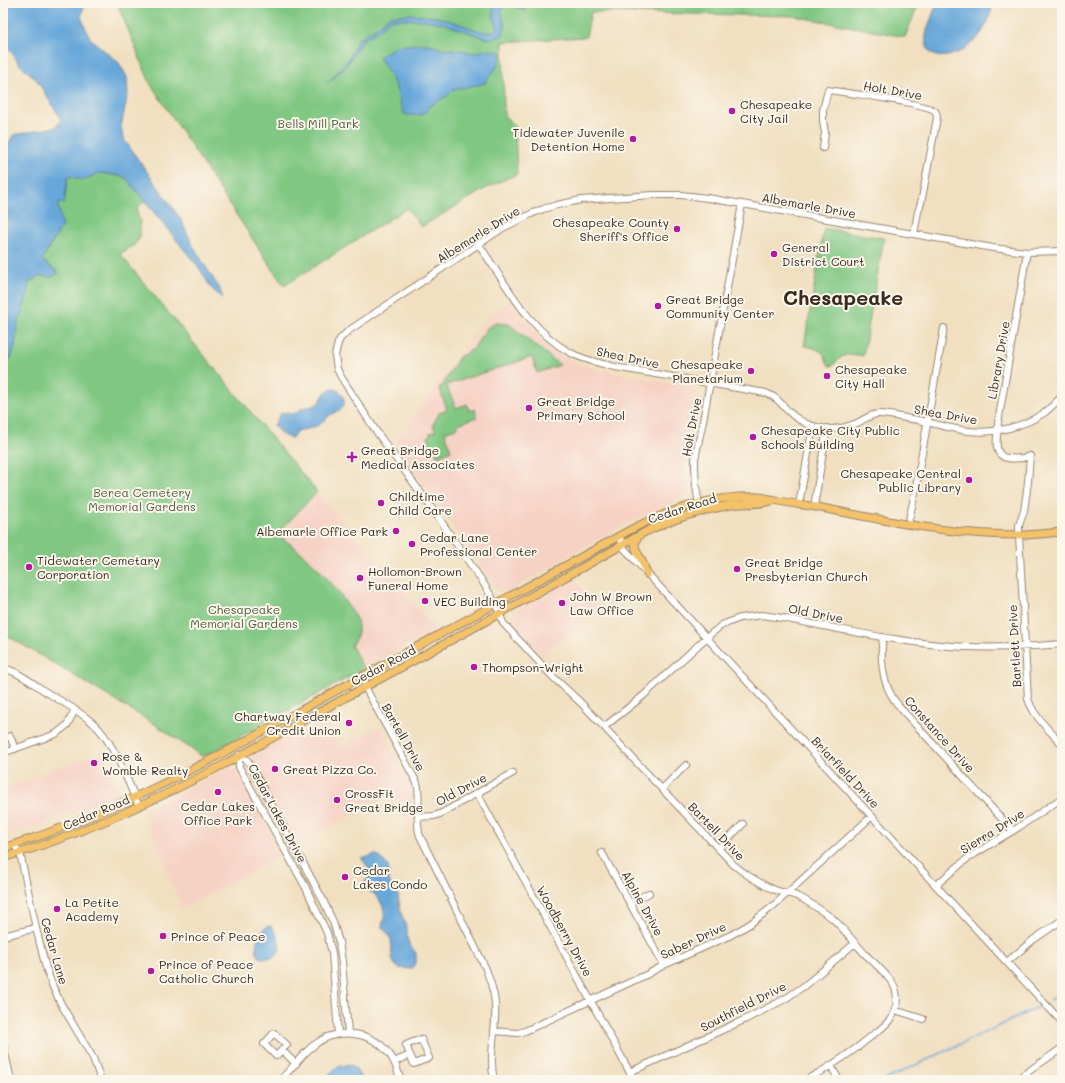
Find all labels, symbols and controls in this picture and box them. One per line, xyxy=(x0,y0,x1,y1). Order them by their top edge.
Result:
street label: Holt Drive xyxy=(862,77,924,103)
place label: Chesapeake City Jail xyxy=(740,96,812,126)
marker: Chesapeake City Jail xyxy=(727,106,737,116)
park label: Bells Mill Park xyxy=(278,115,358,131)
place label: Tidewater Juvenile Detention Home xyxy=(513,124,625,154)
marker: Tidewater Juvenile Detention Home xyxy=(628,134,638,144)
street label: Albemarle Drive xyxy=(761,189,857,221)
street label: Albemarle Drive xyxy=(433,202,523,266)
place label: Chesapeake County Sheriff's Office xyxy=(553,214,669,244)
marker: Chesapeake County Sheriff's Office xyxy=(672,224,682,234)
place label: General District Court xyxy=(782,239,864,269)
marker: General District Court xyxy=(769,249,779,259)
district label: Chesapeake xyxy=(783,284,903,310)
place label: Great Bridge Community Center xyxy=(666,291,774,321)
marker: Great Bridge Community Center xyxy=(653,301,663,311)
street label: Library Drive xyxy=(983,320,1013,400)
street label: Shea Drive xyxy=(595,343,661,371)
place label: Chesapeake Planetarium xyxy=(671,356,743,386)
place label: Chesapeake City Hall xyxy=(835,361,907,391)
marker: Chesapeake Planetarium xyxy=(746,366,756,376)
marker: Chesapeake City Hall xyxy=(822,371,832,381)
place label: Great Bridge Primary School xyxy=(537,393,625,423)
street label: Holt Drive xyxy=(677,396,705,458)
street label: Shea Drive xyxy=(913,401,979,427)
marker: Great Bridge Primary School xyxy=(524,403,534,413)
place label: Chesapeake City Public Schools Building xyxy=(761,422,900,452)
marker: Chesapeake City Public Schools Building xyxy=(748,432,758,442)
place label: Great Bridge Medical Associates xyxy=(361,442,475,472)
marker: Great Bridge Medical Associates xyxy=(346,451,358,463)
place label: Chesapeake Central Public Library xyxy=(841,465,961,495)
marker: Chesapeake Central Public Library xyxy=(964,475,974,485)
park label: Berea Cemetery Memorial Gardens xyxy=(88,484,196,514)
place label: Childtime Child Care xyxy=(389,488,452,518)
street label: Cedar Road xyxy=(646,489,719,527)
marker: Childtime Child Care xyxy=(376,498,386,508)
place label: Albemarle Office Park xyxy=(256,523,388,539)
marker: Albemarle Office Park xyxy=(391,526,401,536)
place label: Cedar Lane Professional Center xyxy=(420,529,537,559)
marker: Cedar Lane Professional Center xyxy=(407,539,417,549)
place label: Tidewater Cemetary Corporation xyxy=(37,552,160,582)
place label: Great Bridge Presbyterian Church xyxy=(745,554,868,584)
marker: Tidewater Cemetary Corporation xyxy=(24,562,34,572)
place label: Hollomon-Brown Funeral Home xyxy=(368,563,462,593)
marker: Great Bridge Presbyterian Church xyxy=(732,564,742,574)
marker: Hollomon-Brown Funeral Home xyxy=(355,573,365,583)
place label: John W Brown Law Office xyxy=(570,588,652,618)
place label: VEC Building xyxy=(433,593,506,609)
marker: VEC Building xyxy=(420,596,430,606)
marker: John W Brown Law Office xyxy=(557,598,567,608)
street label: Old Drive xyxy=(787,600,845,626)
park label: Chesapeake Memorial Gardens xyxy=(190,601,298,631)
street label: Bartlett Drive xyxy=(1004,604,1024,688)
street label: Cedar Road xyxy=(348,641,418,689)
place label: Thompson-Wright xyxy=(482,659,583,675)
marker: Thompson-Wright xyxy=(469,662,479,672)
street label: Constance Drive xyxy=(901,692,979,776)
street label: Bartell Drive xyxy=(379,700,429,774)
place label: Chartway Federal Credit Union xyxy=(234,708,341,738)
marker: Chartway Federal Credit Union xyxy=(344,718,354,728)
street label: Briarfield Drive xyxy=(809,733,883,811)
place label: Rose & Womble Realty xyxy=(102,748,188,778)
marker: Rose & Womble Realty xyxy=(89,758,99,768)
street label: Cedar Lakes Drive xyxy=(245,761,311,865)
place label: Great Pizza Co. xyxy=(283,761,377,777)
marker: Great Pizza Co. xyxy=(270,764,280,774)
street label: Old Drive xyxy=(433,769,489,809)
place label: CrossFit Great Bridge xyxy=(345,785,423,815)
marker: Cedar Lakes Office Park xyxy=(213,787,223,797)
street label: Cedar Road xyxy=(60,791,132,833)
marker: CrossFit Great Bridge xyxy=(332,795,342,805)
place label: Cedar Lakes Office Park xyxy=(181,798,255,828)
street label: Bartell Drive xyxy=(685,798,749,864)
street label: Sierra Drive xyxy=(957,805,1027,857)
place label: Cedar Lakes Condo xyxy=(353,862,427,892)
street label: Alpine Drive xyxy=(619,868,667,938)
marker: Cedar Lakes Condo xyxy=(340,872,350,882)
street label: Woodberry Drive xyxy=(533,883,597,979)
place label: La Petite Academy xyxy=(65,894,119,924)
marker: La Petite Academy xyxy=(52,904,62,914)
street label: Cedar Lane xyxy=(38,916,72,986)
street label: Saber Drive xyxy=(657,918,729,962)
place label: Prince of Peace xyxy=(171,928,265,944)
marker: Prince of Peace xyxy=(158,931,168,941)
place label: Prince of Peace Catholic Church xyxy=(159,956,254,986)
marker: Prince of Peace Catholic Church xyxy=(146,966,156,976)
street label: Southfield Drive xyxy=(697,977,789,1035)

